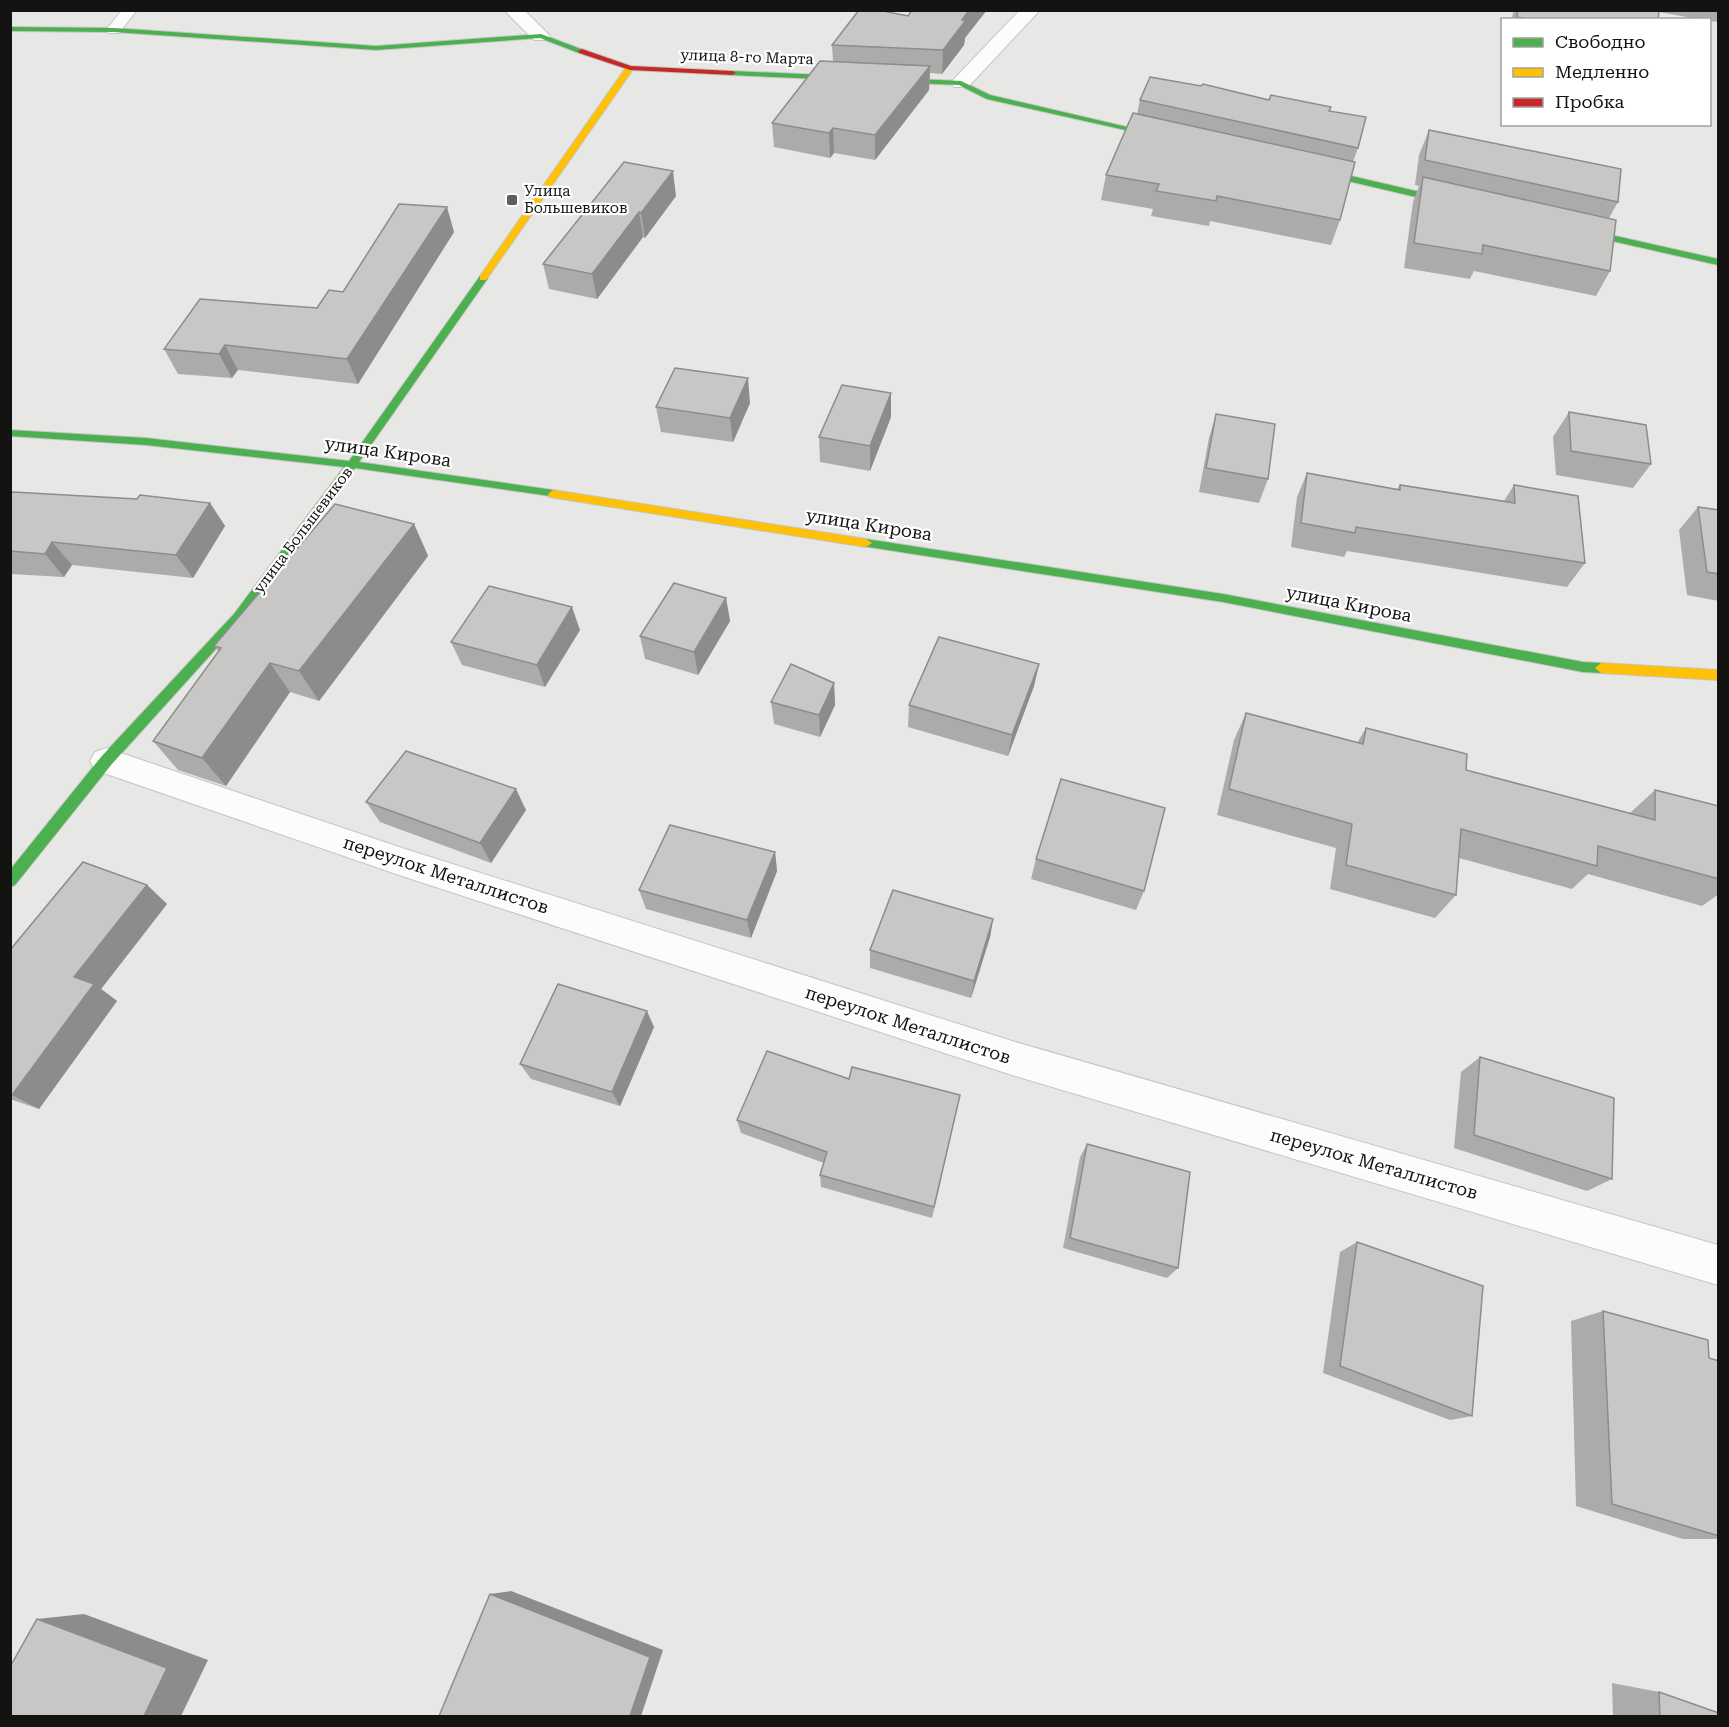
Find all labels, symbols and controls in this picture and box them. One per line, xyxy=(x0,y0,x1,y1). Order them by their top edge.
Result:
legend xyxy=(1501,18,1711,126)
text: Свободно xyxy=(1555,31,1645,52)
street label: улица 8-го Марта xyxy=(680,46,814,68)
text: Медленно xyxy=(1555,61,1649,82)
text: Пробка xyxy=(1555,91,1624,112)
place label: Улица Большевиков xyxy=(524,182,628,217)
marker: Улица Большевиков xyxy=(505,193,519,207)
street label: улица Кирова xyxy=(324,432,453,471)
street label: улица Большевиков xyxy=(250,463,356,597)
street label: улица Кирова xyxy=(805,504,934,545)
street label: улица Кирова xyxy=(1285,581,1414,626)
street label: переулок Металлистов xyxy=(341,831,552,918)
street label: переулок Металлистов xyxy=(803,981,1014,1068)
street label: переулок Металлистов xyxy=(1268,1124,1480,1203)

